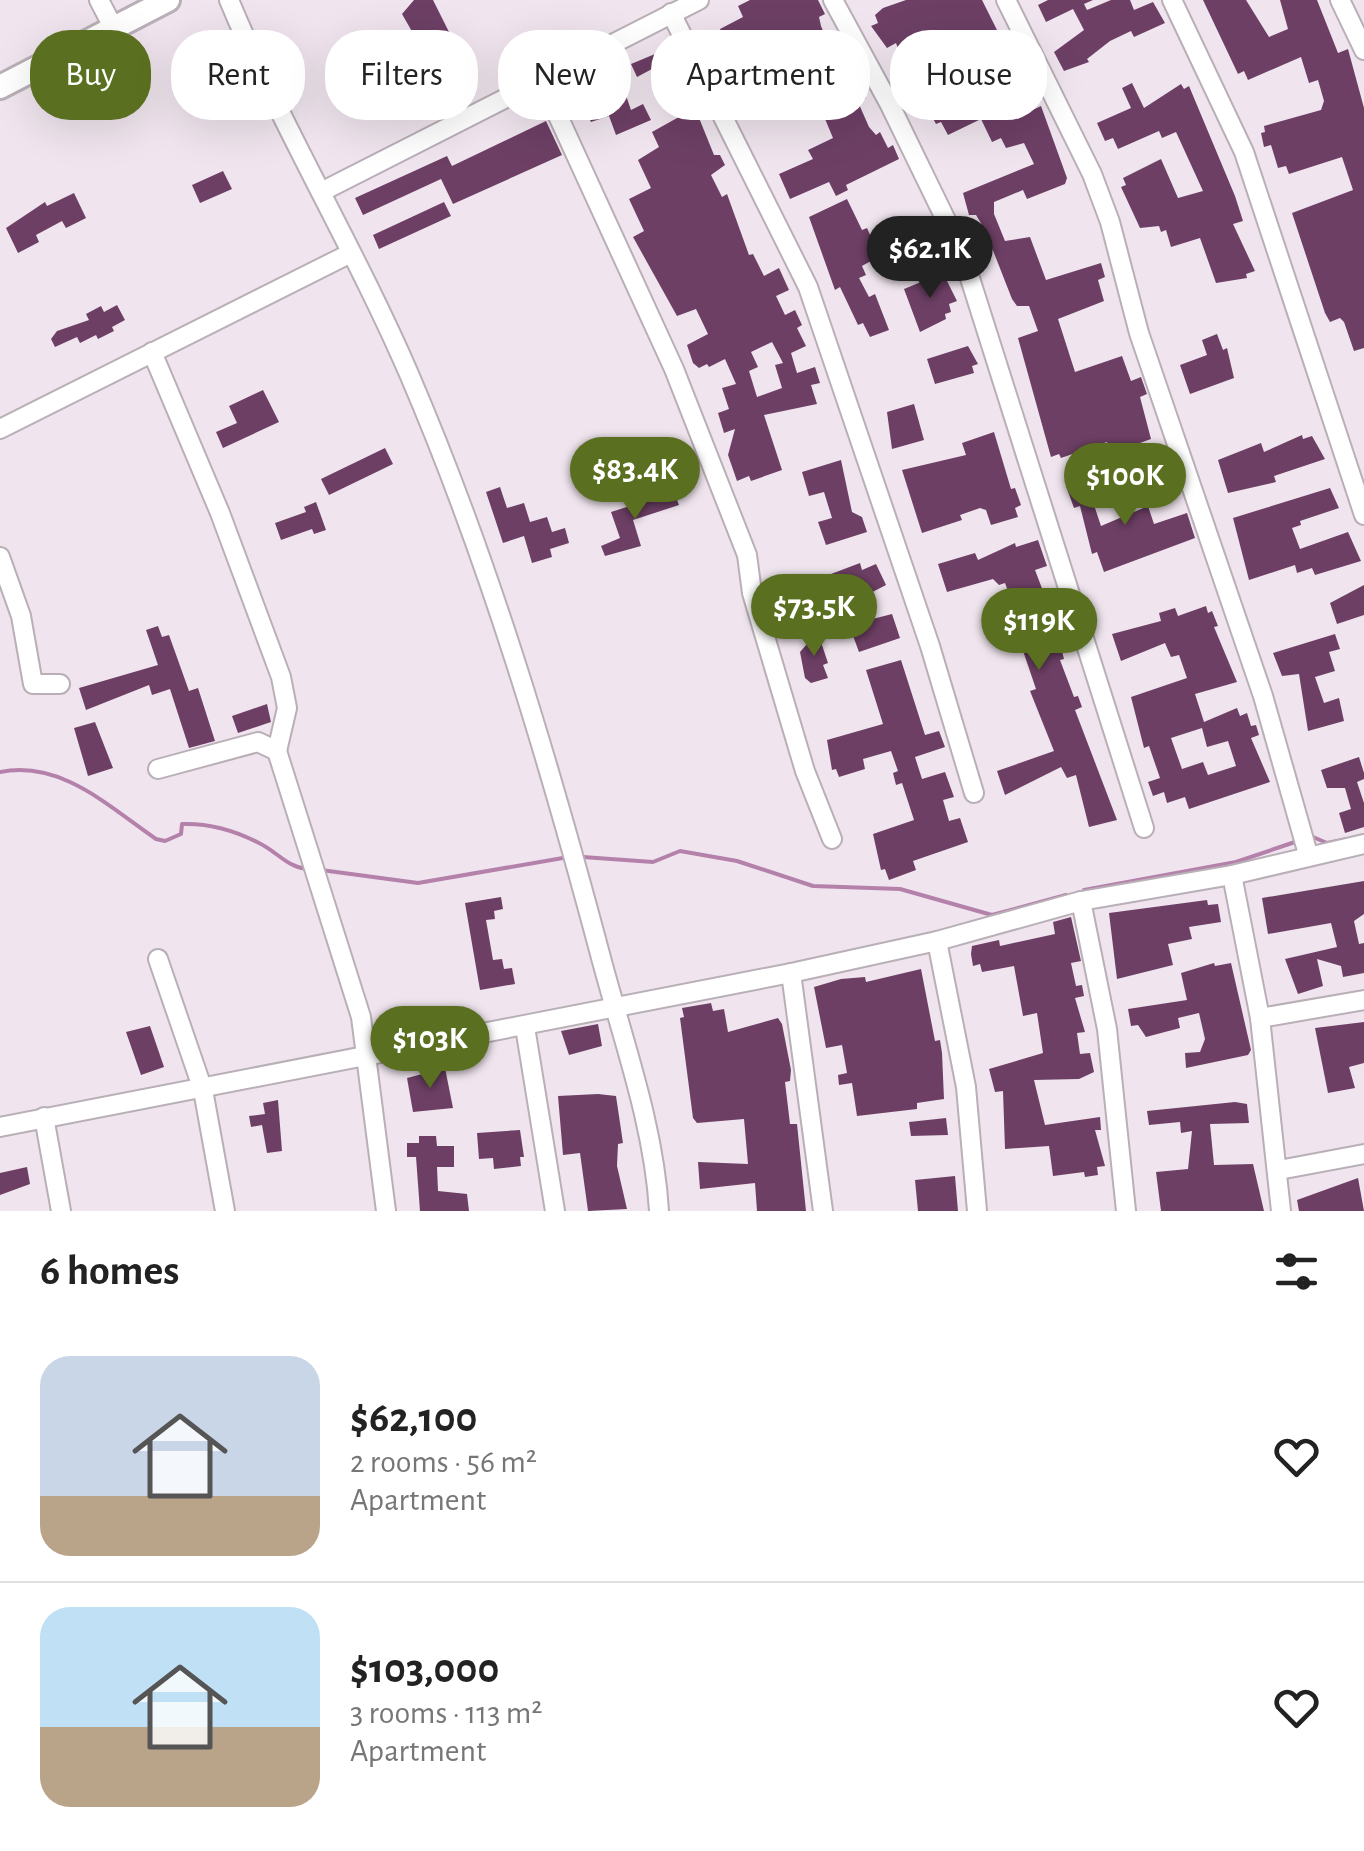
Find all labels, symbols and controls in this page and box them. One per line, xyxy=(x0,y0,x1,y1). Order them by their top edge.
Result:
chip: Buy xyxy=(30,30,151,120)
chip: Rent xyxy=(171,30,305,120)
chip: Filters xyxy=(325,30,478,120)
chip: New xyxy=(498,30,631,120)
chip: Apartment xyxy=(651,30,870,120)
chip: House xyxy=(890,30,1047,120)
pin: $62.1K xyxy=(849,216,1011,301)
text: $62.1K xyxy=(889,232,971,264)
pin: $83.4K xyxy=(554,437,716,522)
pin: $100K xyxy=(1055,443,1195,528)
text: $83.4K xyxy=(592,453,678,485)
text: $100K xyxy=(1086,459,1164,491)
pin: $73.5K xyxy=(733,574,895,659)
pin: $119K xyxy=(969,588,1109,673)
text: $73.5K xyxy=(773,590,855,622)
text: $119K xyxy=(1003,604,1075,636)
pin: $103K xyxy=(360,1006,500,1091)
text: $103K xyxy=(392,1022,468,1054)
icon: filters xyxy=(1269,1244,1324,1299)
text: 6 homes xyxy=(40,1250,179,1292)
icon: home xyxy=(120,1396,240,1516)
text: $62,100 xyxy=(350,1397,477,1439)
icon: heart xyxy=(1269,1429,1324,1484)
text: 2 rooms · 56 m² xyxy=(350,1446,537,1478)
text: Apartment xyxy=(350,1484,486,1516)
icon: home xyxy=(120,1647,240,1767)
text: $103,000 xyxy=(350,1648,499,1690)
icon: heart xyxy=(1269,1680,1324,1735)
text: 3 rooms · 113 m² xyxy=(350,1697,542,1729)
text: Apartment xyxy=(350,1735,486,1767)

